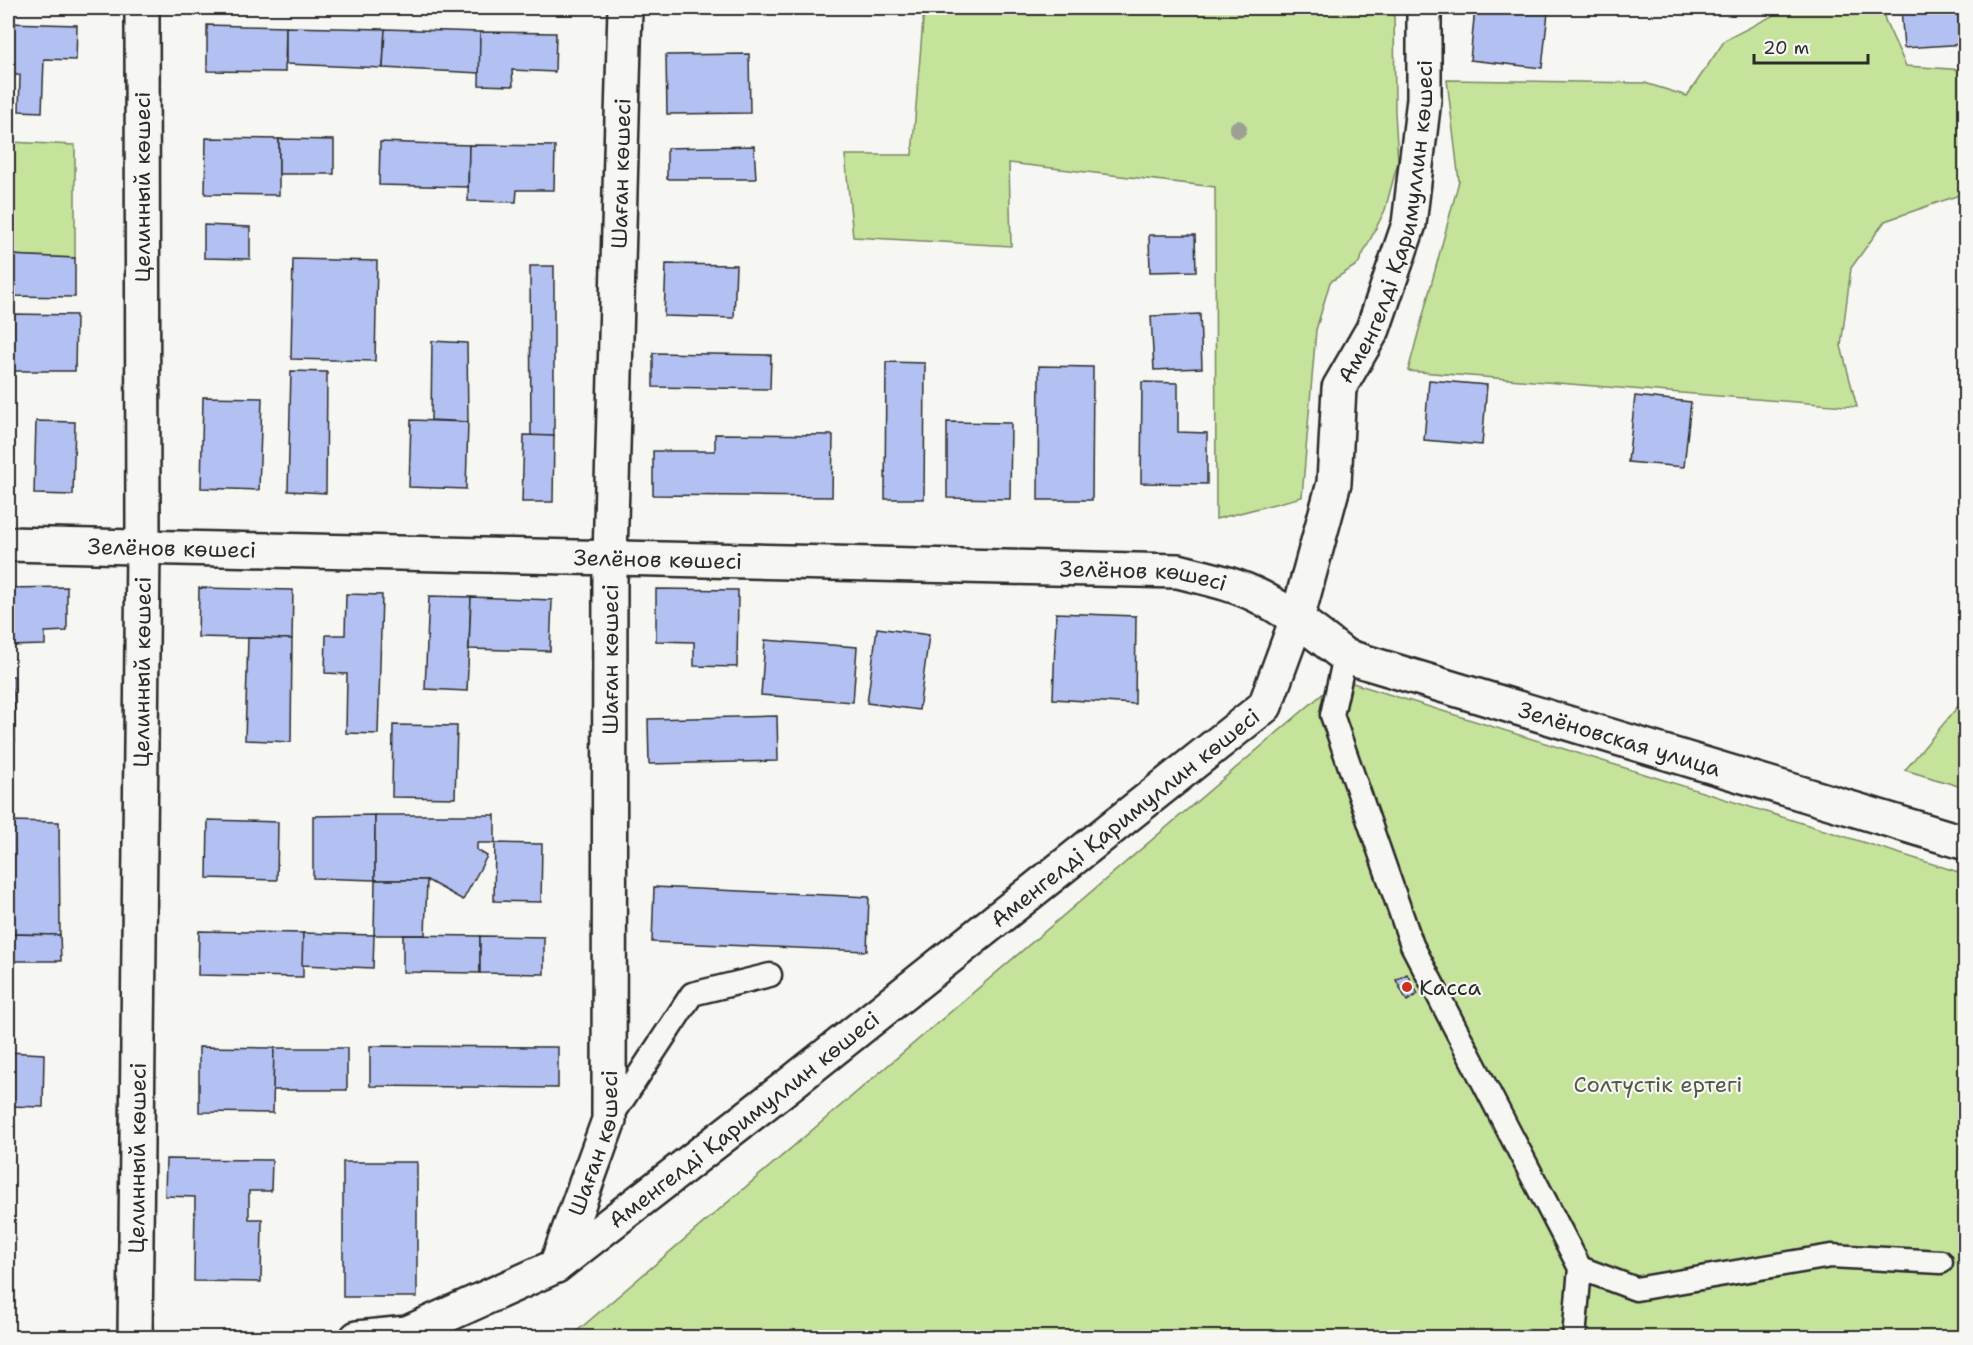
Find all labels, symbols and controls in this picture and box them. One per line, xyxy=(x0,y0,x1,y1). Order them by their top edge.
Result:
scale bar xyxy=(1754,27,1868,65)
text: 20 m xyxy=(1763,36,1809,60)
street label: Аменгелді Қаримуллин көшесі xyxy=(1331,60,1439,389)
street label: Целинный көшесі xyxy=(128,91,157,283)
street label: Шаған көшесі xyxy=(604,98,638,249)
street label: Зелёнов көшесі xyxy=(87,532,257,565)
street label: Зелёнов көшесі xyxy=(573,543,742,576)
street label: Зелёнов көшесі xyxy=(1059,554,1230,598)
street label: Целинный көшесі xyxy=(127,576,158,768)
street label: Шаған көшесі xyxy=(596,584,625,735)
street label: Зелёновская улица xyxy=(1515,695,1724,783)
street label: Аменгелді Қаримуллин көшесі xyxy=(985,702,1266,934)
place label: Касса xyxy=(1419,973,1482,1002)
marker: Касса xyxy=(1400,980,1414,994)
street label: Аменгелді Қаримуллин көшесі xyxy=(603,1005,885,1235)
street label: Целинный көшесі xyxy=(122,1062,153,1254)
street label: Шаған көшесі xyxy=(561,1070,624,1220)
park label: Солтүстік ертегі xyxy=(1574,1070,1742,1099)

